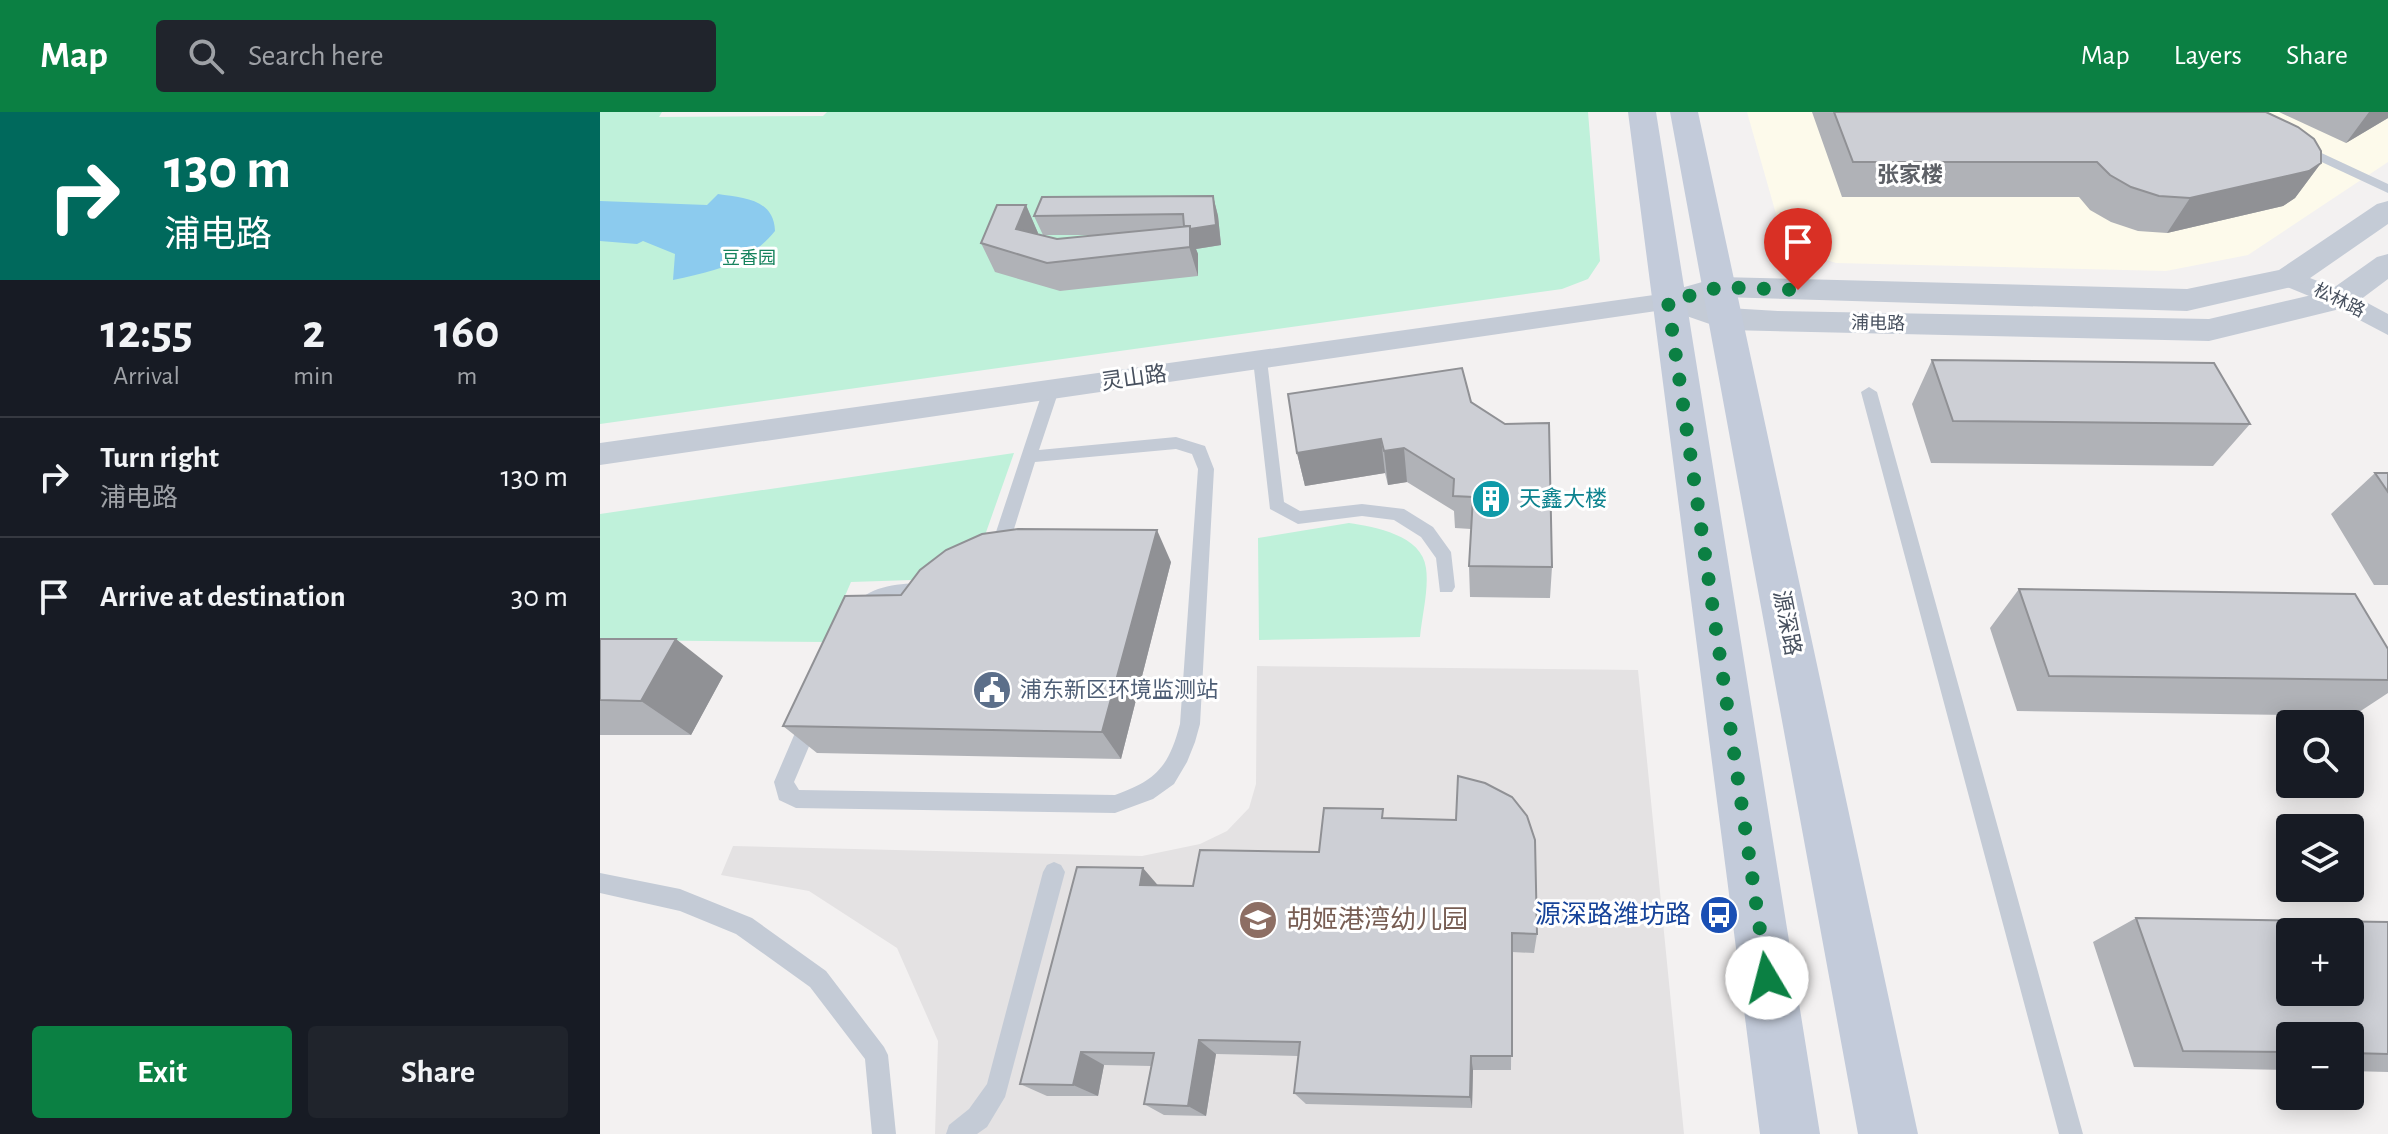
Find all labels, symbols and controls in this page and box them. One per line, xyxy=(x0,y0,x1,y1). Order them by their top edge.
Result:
search box xyxy=(156,20,716,92)
icon: search xyxy=(184,34,228,78)
text: Map xyxy=(40,37,108,75)
text: Search here xyxy=(248,41,384,71)
text: Map xyxy=(2081,42,2130,70)
text: Layers xyxy=(2174,42,2242,70)
text: Share xyxy=(2286,42,2348,70)
text: 130 m xyxy=(164,142,291,198)
icon: right xyxy=(32,144,136,248)
district label: 张家楼 xyxy=(1877,163,1943,186)
pin xyxy=(1764,208,1832,290)
text: 浦电路 xyxy=(164,217,272,253)
icon: arrive xyxy=(1776,220,1820,264)
park label: 豆香园 xyxy=(722,248,776,268)
street label: 松林路 xyxy=(2311,279,2368,321)
text: 12:55 xyxy=(100,309,193,357)
text: 2 xyxy=(302,309,325,357)
text: 160 xyxy=(434,309,500,357)
street label: 浦电路 xyxy=(1851,313,1905,333)
street label: 灵山路 xyxy=(1100,362,1168,393)
text: Arrival xyxy=(113,363,180,389)
text: min xyxy=(293,363,334,389)
text: m xyxy=(456,363,477,389)
text: Turn right xyxy=(100,443,219,473)
icon: right xyxy=(32,455,76,499)
text: 130 m xyxy=(501,462,568,492)
building icon: 天鑫大楼 xyxy=(1470,478,1512,520)
text: 浦电路 xyxy=(100,485,178,511)
place label: 天鑫大楼 xyxy=(1519,487,1607,510)
icon: arrive xyxy=(32,575,76,619)
text: Arrive at destination xyxy=(100,582,346,612)
text: 30 m xyxy=(511,582,568,612)
street label: 源深路 xyxy=(1770,588,1805,658)
public building icon: 浦东新区环境监测站 xyxy=(971,669,1013,711)
place label: 浦东新区环境监测站 xyxy=(1020,678,1218,701)
map controls xyxy=(2276,710,2364,1110)
button: search xyxy=(2276,710,2364,798)
button: layers xyxy=(2276,814,2364,902)
bus stop icon: 源深路潍坊路 xyxy=(1698,894,1740,936)
school or university icon: 胡姬港湾幼儿园 xyxy=(1237,899,1279,941)
place label: 源深路潍坊路 xyxy=(1535,901,1691,928)
place label: 胡姬港湾幼儿园 xyxy=(1286,905,1468,933)
button: + xyxy=(2276,918,2364,1006)
position arrow xyxy=(1725,936,1809,1020)
button: − xyxy=(2276,1022,2364,1110)
button: Exit xyxy=(32,1026,292,1118)
button: Share xyxy=(308,1026,568,1118)

